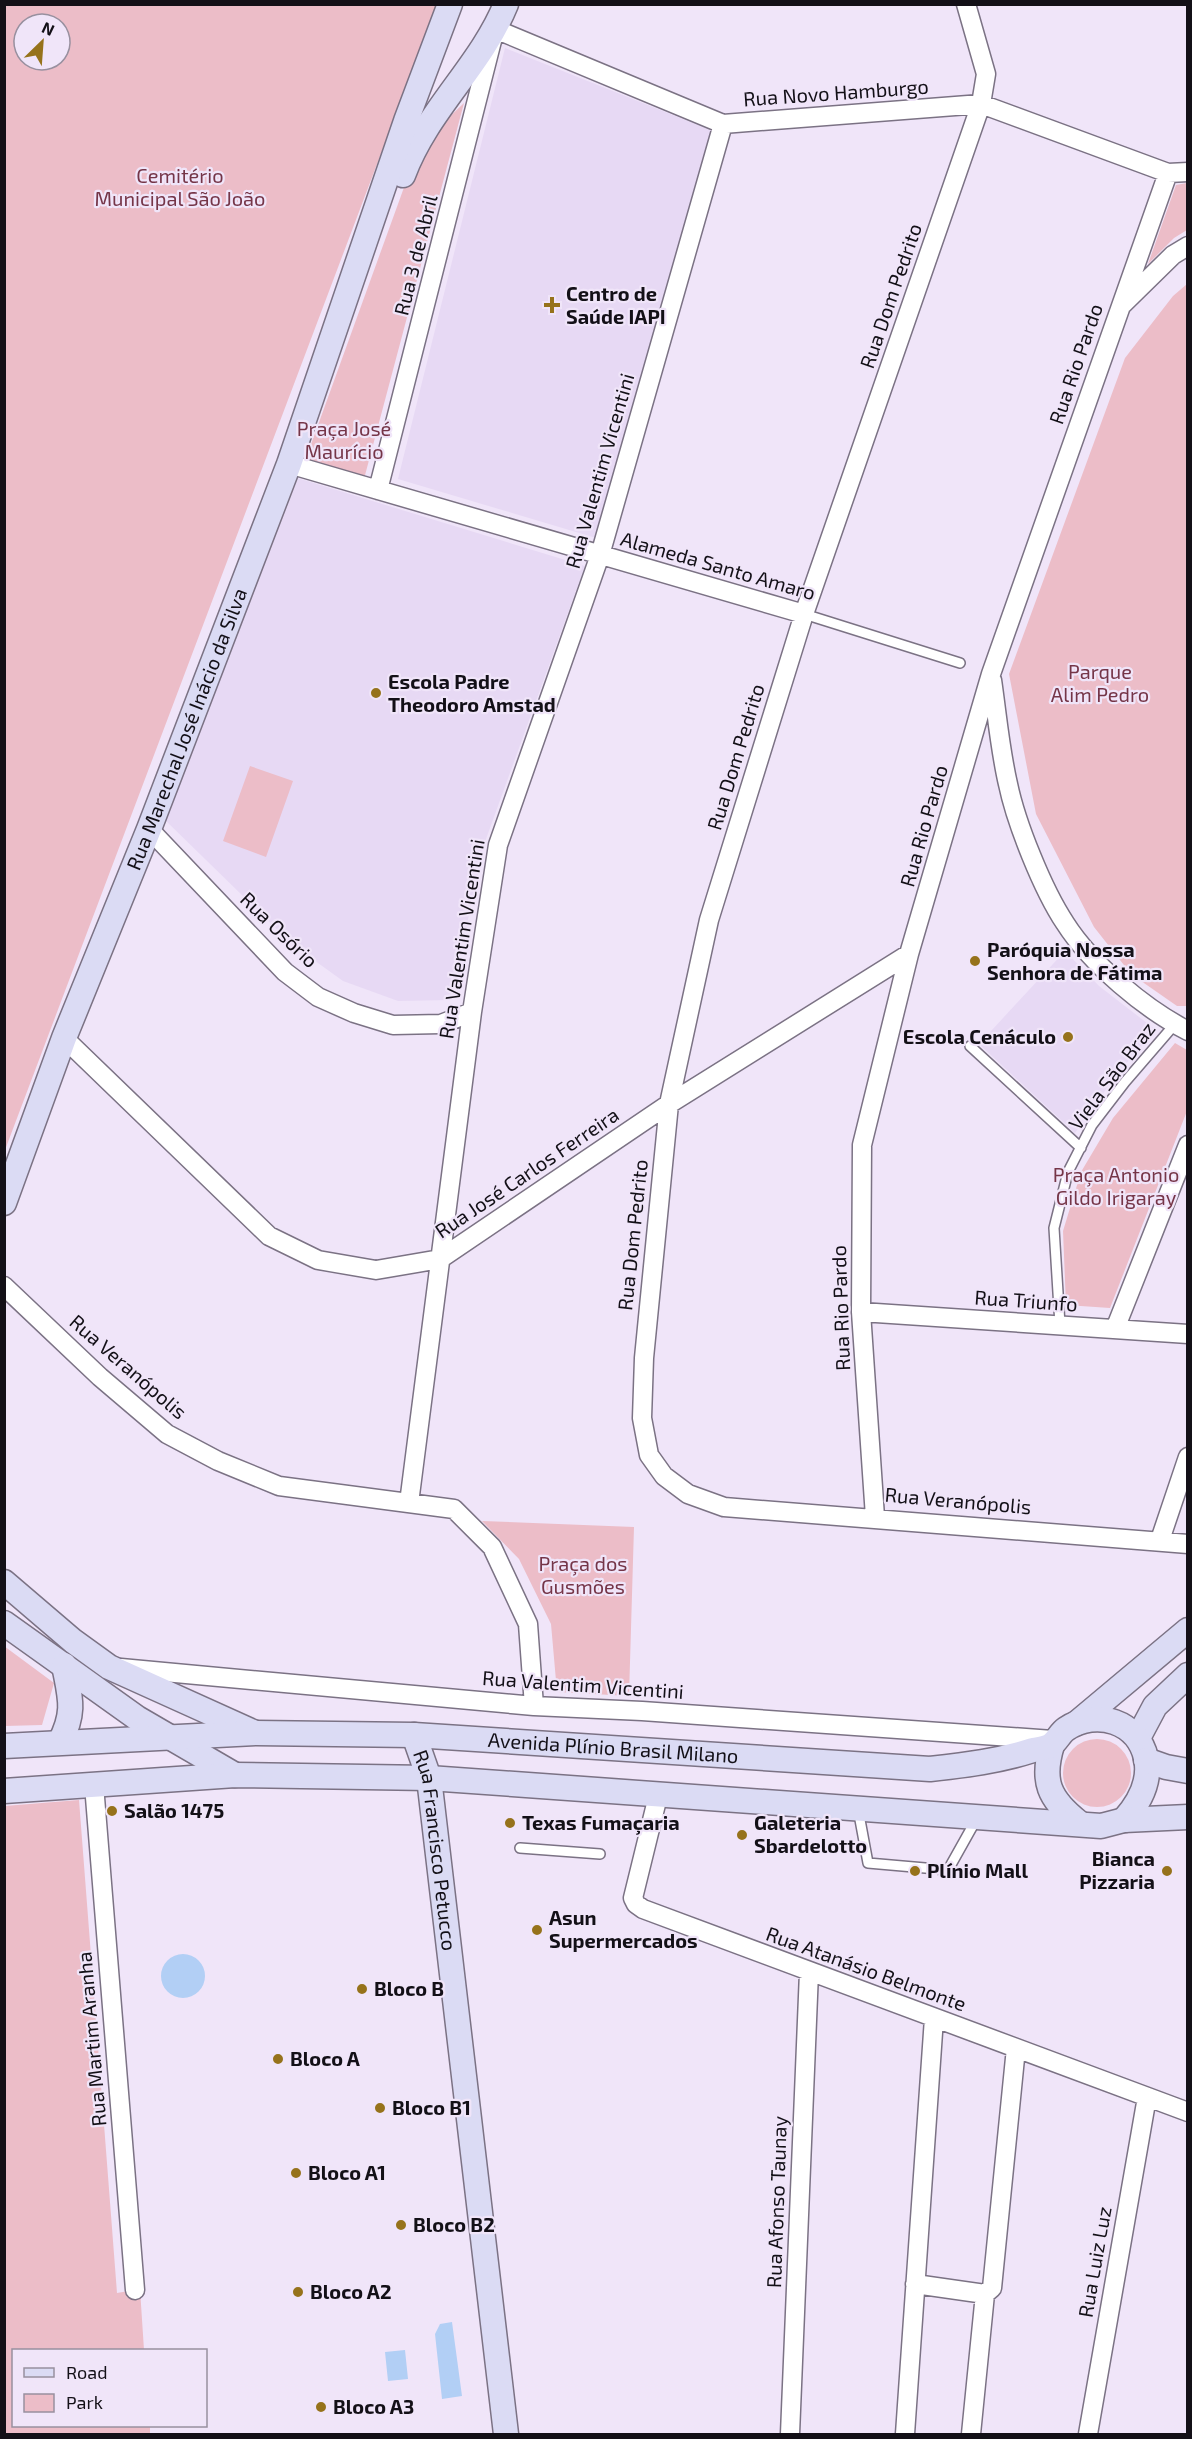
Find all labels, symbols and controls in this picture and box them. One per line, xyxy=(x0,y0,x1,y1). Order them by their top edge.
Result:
north arrow xyxy=(12,12,72,72)
text: N xyxy=(39,17,58,39)
street label: Rua Novo Hamburgo xyxy=(742,74,929,110)
park label: Cemitério Municipal São João xyxy=(95,163,265,210)
street label: Rua 3 de Abril xyxy=(388,192,442,318)
street label: Rua Dom Pedrito xyxy=(854,220,926,371)
place label: Centro de Saúde IAPI xyxy=(566,281,666,328)
marker: Centro de Saúde IAPI xyxy=(543,296,561,314)
street label: Rua Rio Pardo xyxy=(1043,300,1107,427)
street label: Rua Valentim Vicentini xyxy=(560,370,638,571)
park label: Praça José Maurício xyxy=(297,416,391,463)
street label: Alameda Santo Amaro xyxy=(618,526,818,604)
street label: Rua Marechal José Inácio da Silva xyxy=(121,584,251,873)
park label: Parque Alim Pedro xyxy=(1051,659,1149,706)
place label: Escola Padre Theodoro Amstad xyxy=(388,669,556,716)
street label: Rua Dom Pedrito xyxy=(701,681,769,833)
marker: Escola Padre Theodoro Amstad xyxy=(369,686,383,700)
street label: Rua Rio Pardo xyxy=(894,762,952,889)
street label: Rua Valentim Vicentini xyxy=(433,837,489,1040)
street label: Rua Osório xyxy=(236,886,323,972)
place label: Paróquia Nossa Senhora de Fátima xyxy=(987,937,1162,984)
marker: Paróquia Nossa Senhora de Fátima xyxy=(968,954,982,968)
street label: Viela São Braz xyxy=(1063,1017,1160,1134)
place label: Escola Cenáculo xyxy=(903,1024,1056,1048)
marker: Escola Cenáculo xyxy=(1061,1030,1075,1044)
street label: Rua José Carlos Ferreira xyxy=(430,1102,623,1243)
street label: Rua Dom Pedrito xyxy=(612,1158,652,1312)
park label: Praça Antonio Gildo Irigaray xyxy=(1053,1162,1179,1209)
street label: Rua Rio Pardo xyxy=(826,1245,854,1371)
street label: Rua Triunfo xyxy=(974,1284,1078,1316)
street label: Rua Veranópolis xyxy=(65,1309,192,1423)
street label: Rua Veranópolis xyxy=(884,1482,1032,1518)
park label: Praça dos Gusmões xyxy=(539,1551,628,1598)
street label: Rua Valentim Vicentini xyxy=(481,1665,685,1703)
street label: Avenida Plínio Brasil Milano xyxy=(487,1727,739,1767)
street label: Rua Francisco Petucco xyxy=(409,1746,462,1952)
place label: Salão 1475 xyxy=(124,1798,224,1822)
marker: Salão 1475 xyxy=(105,1804,119,1818)
place label: Texas Fumaçaria xyxy=(522,1810,680,1835)
place label: Galeteria Sbardelotto xyxy=(754,1810,867,1857)
marker: Texas Fumaçaria xyxy=(503,1816,517,1830)
marker: Galeteria Sbardelotto xyxy=(735,1828,749,1842)
place label: Bianca Pizzaria xyxy=(1079,1846,1155,1893)
place label: Plínio Mall xyxy=(927,1858,1028,1882)
marker: Plínio Mall xyxy=(908,1864,922,1878)
marker: Bianca Pizzaria xyxy=(1160,1864,1174,1878)
place label: Asun Supermercados xyxy=(549,1905,698,1952)
street label: Rua Atanásio Belmonte xyxy=(763,1921,970,2015)
marker: Asun Supermercados xyxy=(530,1923,544,1937)
street label: Rua Martim Aranha xyxy=(71,1951,111,2128)
place label: Bloco B xyxy=(374,1976,444,2000)
marker: Bloco B xyxy=(355,1982,369,1996)
place label: Bloco A xyxy=(290,2046,361,2070)
marker: Bloco A xyxy=(271,2052,285,2066)
place label: Bloco B1 xyxy=(392,2095,471,2119)
marker: Bloco B1 xyxy=(373,2101,387,2115)
street label: Rua Afonso Taunay xyxy=(761,2115,791,2288)
place label: Bloco A1 xyxy=(308,2160,386,2184)
marker: Bloco A1 xyxy=(289,2166,303,2180)
street label: Rua Luiz Luz xyxy=(1072,2204,1116,2319)
place label: Bloco B2 xyxy=(413,2212,495,2236)
marker: Bloco B2 xyxy=(394,2218,408,2232)
place label: Bloco A2 xyxy=(310,2279,392,2303)
marker: Bloco A2 xyxy=(291,2285,305,2299)
legend xyxy=(12,2349,207,2427)
text: Road xyxy=(66,2361,107,2383)
text: Park xyxy=(66,2391,103,2413)
place label: Bloco A3 xyxy=(333,2394,414,2418)
marker: Bloco A3 xyxy=(314,2400,328,2414)

